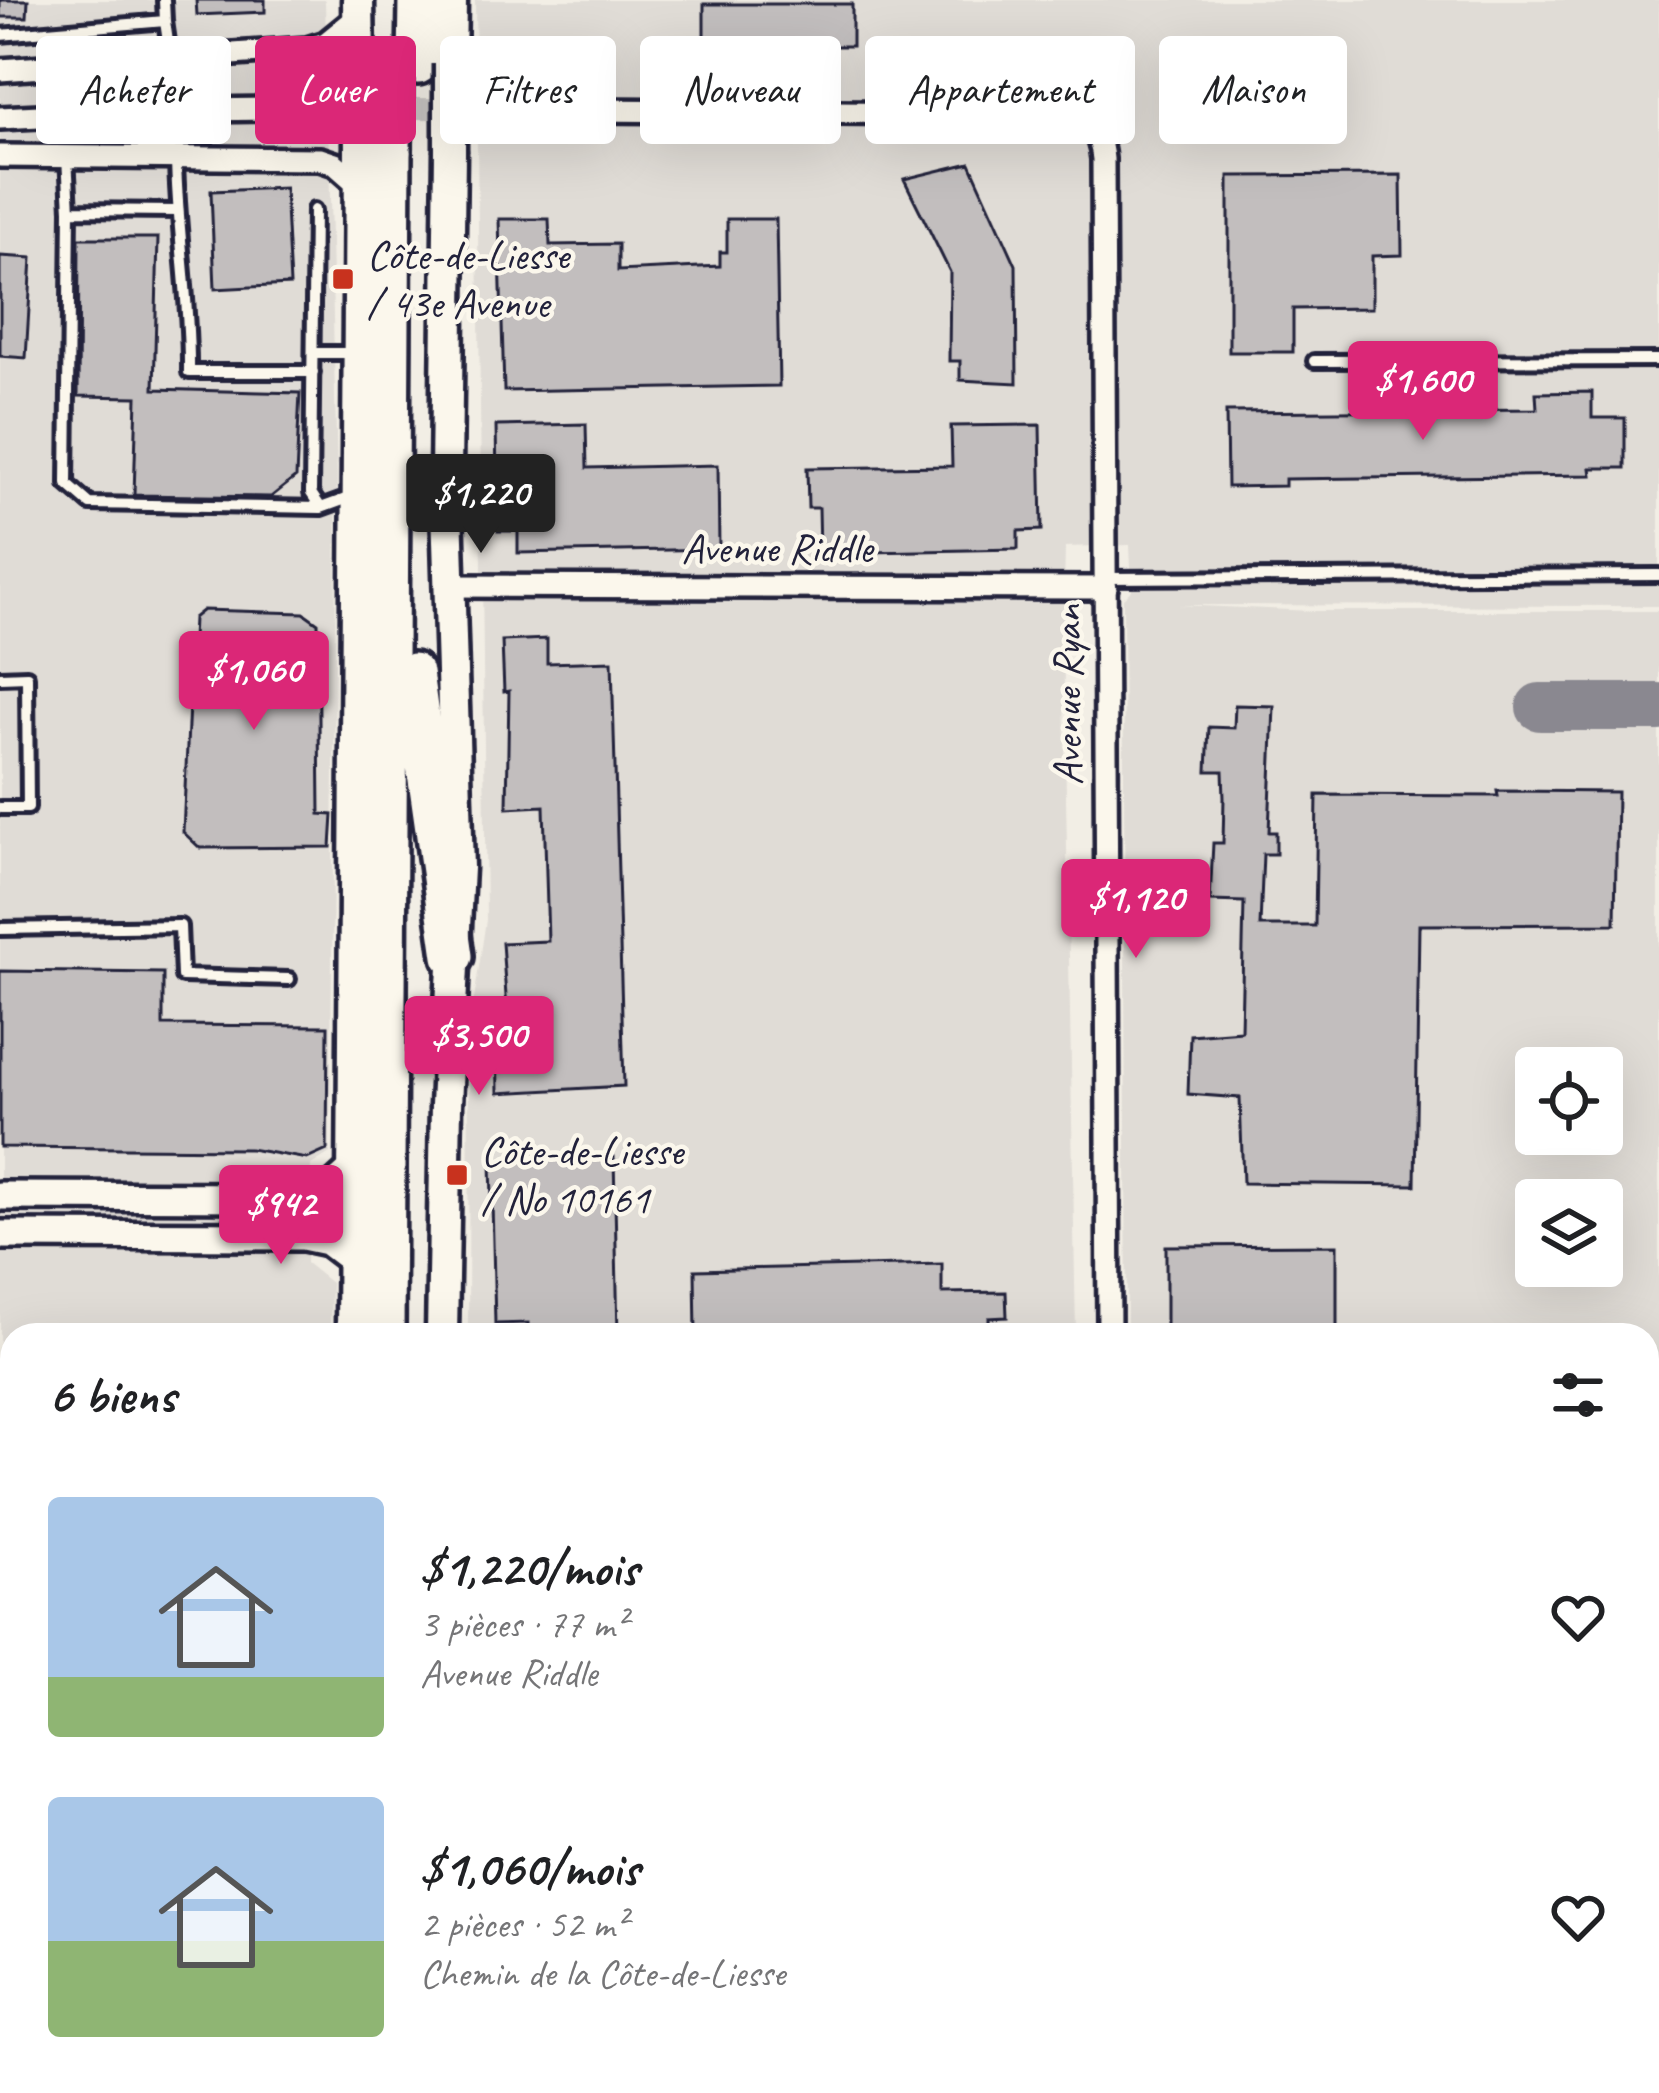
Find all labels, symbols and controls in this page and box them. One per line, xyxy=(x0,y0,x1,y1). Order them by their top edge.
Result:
chip: Acheter xyxy=(36,36,231,144)
chip: Louer xyxy=(255,36,416,144)
chip: Filtres xyxy=(440,36,616,144)
chip: Nouveau xyxy=(640,36,841,144)
chip: Appartement xyxy=(865,36,1135,144)
chip: Maison xyxy=(1159,36,1347,144)
place label: Côte-de-Liesse / 43e Avenue xyxy=(367,229,571,330)
marker: Côte-de-Liesse / 43e Avenue xyxy=(330,266,356,292)
pin: $1,600 xyxy=(1325,341,1521,443)
text: $1,600 xyxy=(1375,355,1471,404)
pin: $1,220 xyxy=(383,454,579,556)
text: $1,220 xyxy=(433,468,529,517)
street label: Avenue Riddle xyxy=(682,522,875,575)
street label: Avenue Ryan xyxy=(1041,604,1094,785)
pin: $1,060 xyxy=(156,631,352,733)
text: $1,060 xyxy=(206,645,302,694)
pin: $1,120 xyxy=(1038,859,1234,961)
text: $1,120 xyxy=(1088,873,1184,922)
pin: $3,500 xyxy=(381,996,577,1098)
text: $3,500 xyxy=(432,1010,526,1059)
map controls xyxy=(1515,1047,1623,1287)
button: locate xyxy=(1515,1047,1623,1155)
place label: Côte-de-Liesse / No 10161 xyxy=(481,1125,685,1226)
marker: Côte-de-Liesse / No 10161 xyxy=(444,1162,470,1188)
pin: $942 xyxy=(210,1165,352,1267)
text: $942 xyxy=(246,1179,316,1228)
button: layers xyxy=(1515,1179,1623,1287)
icon: filters xyxy=(1545,1362,1611,1428)
text: 6 biens xyxy=(48,1363,175,1427)
text: $1,220/mois xyxy=(420,1536,638,1600)
icon: home xyxy=(144,1545,288,1689)
icon: heart xyxy=(1545,1584,1611,1650)
text: 3 pièces · 77 m² xyxy=(420,1600,627,1649)
text: Avenue Riddle xyxy=(420,1649,597,1698)
text: $1,060/mois xyxy=(420,1836,639,1900)
icon: home xyxy=(144,1845,288,1989)
icon: heart xyxy=(1545,1884,1611,1950)
text: 2 pièces · 52 m² xyxy=(420,1900,627,1949)
text: Chemin de la Côte-de-Liesse xyxy=(420,1949,785,1998)

